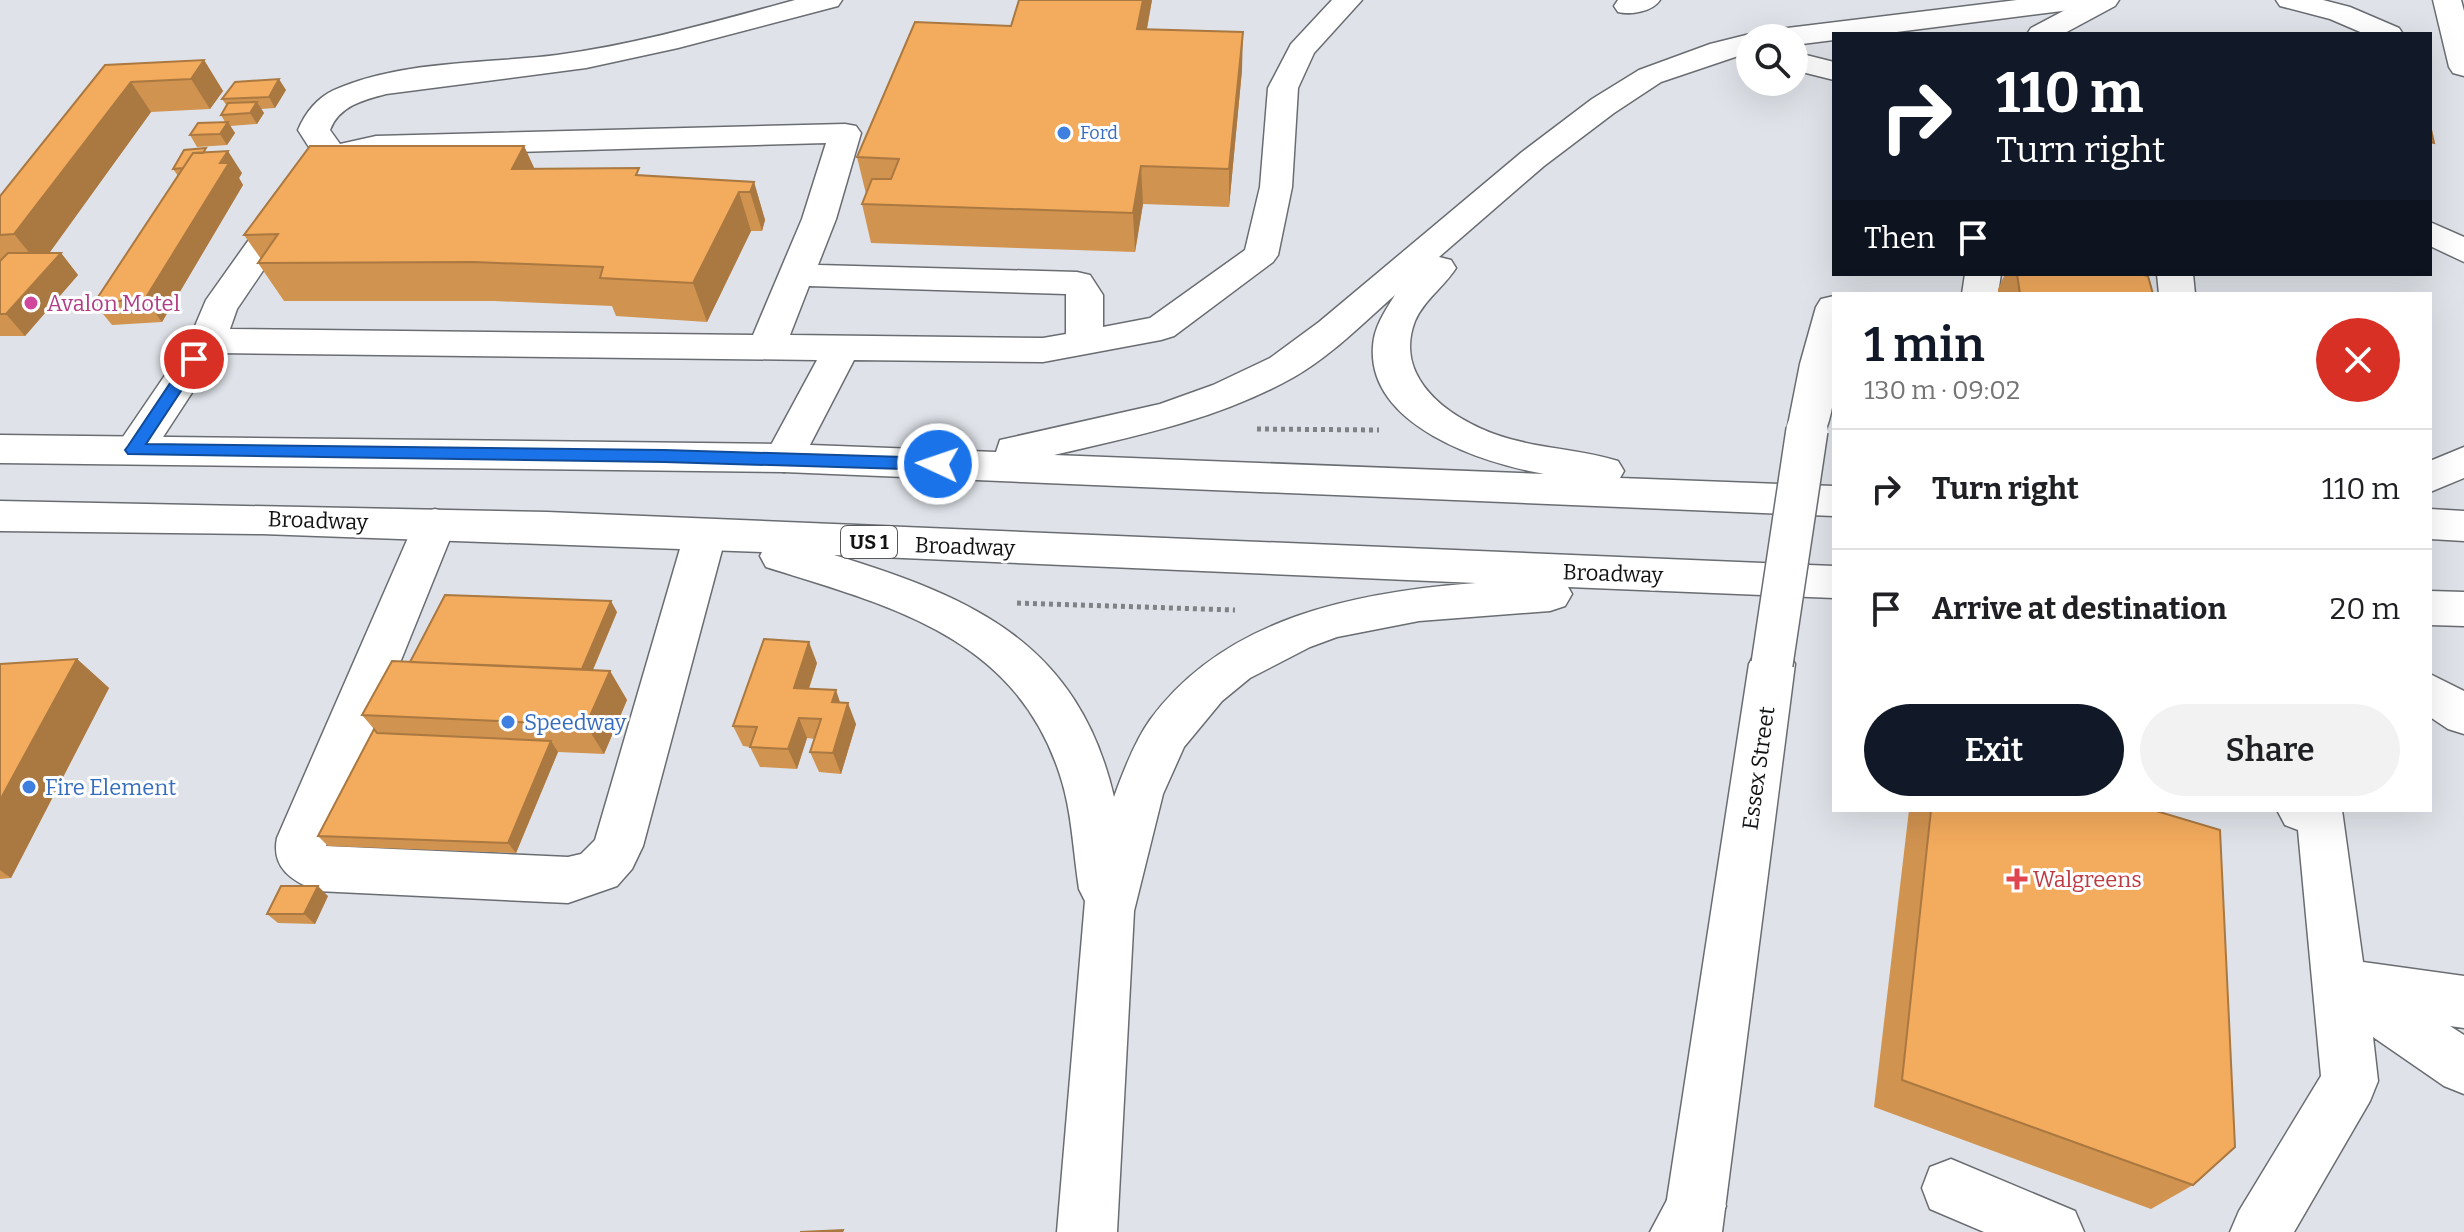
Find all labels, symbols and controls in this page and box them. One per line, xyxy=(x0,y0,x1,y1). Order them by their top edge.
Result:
map controls xyxy=(1736,24,1808,96)
button: search xyxy=(1736,24,1808,96)
text: 110 m xyxy=(1996,60,2143,127)
icon: right xyxy=(1864,64,1968,168)
place label: Ford xyxy=(1080,122,1118,144)
marker: Ford xyxy=(1055,124,1073,142)
text: Turn right xyxy=(1996,128,2165,172)
icon: arrive xyxy=(1951,216,1995,260)
text: Then xyxy=(1864,220,1935,256)
place label: Avalon Motel xyxy=(47,290,180,317)
marker: Avalon Motel xyxy=(22,294,40,312)
text: 1 min xyxy=(1864,316,1985,374)
button: close xyxy=(2316,318,2400,402)
pin xyxy=(160,325,228,393)
icon: arrive xyxy=(172,337,216,381)
text: 130 m · 09:02 xyxy=(1864,375,2020,406)
position arrow xyxy=(896,422,980,506)
icon: right xyxy=(1864,467,1908,511)
text: Turn right xyxy=(1932,471,2079,507)
text: 110 m xyxy=(2322,471,2400,507)
street label: Broadway xyxy=(267,505,369,536)
road number: US 1 xyxy=(841,526,897,558)
street label: Broadway xyxy=(914,531,1016,562)
street label: Broadway xyxy=(1562,558,1664,589)
icon: arrive xyxy=(1864,587,1908,631)
text: Arrive at destination xyxy=(1932,591,2227,627)
text: 20 m xyxy=(2330,591,2400,627)
button: Exit xyxy=(1864,704,2124,796)
button: Share xyxy=(2140,704,2400,796)
street label: Essex Street xyxy=(1736,705,1781,831)
place label: Speedway xyxy=(524,709,627,736)
marker: Speedway xyxy=(499,713,517,731)
place label: Fire Element xyxy=(45,774,176,801)
marker: Fire Element xyxy=(20,778,38,796)
place label: Walgreens xyxy=(2033,866,2142,893)
marker: Walgreens xyxy=(2008,870,2026,888)

